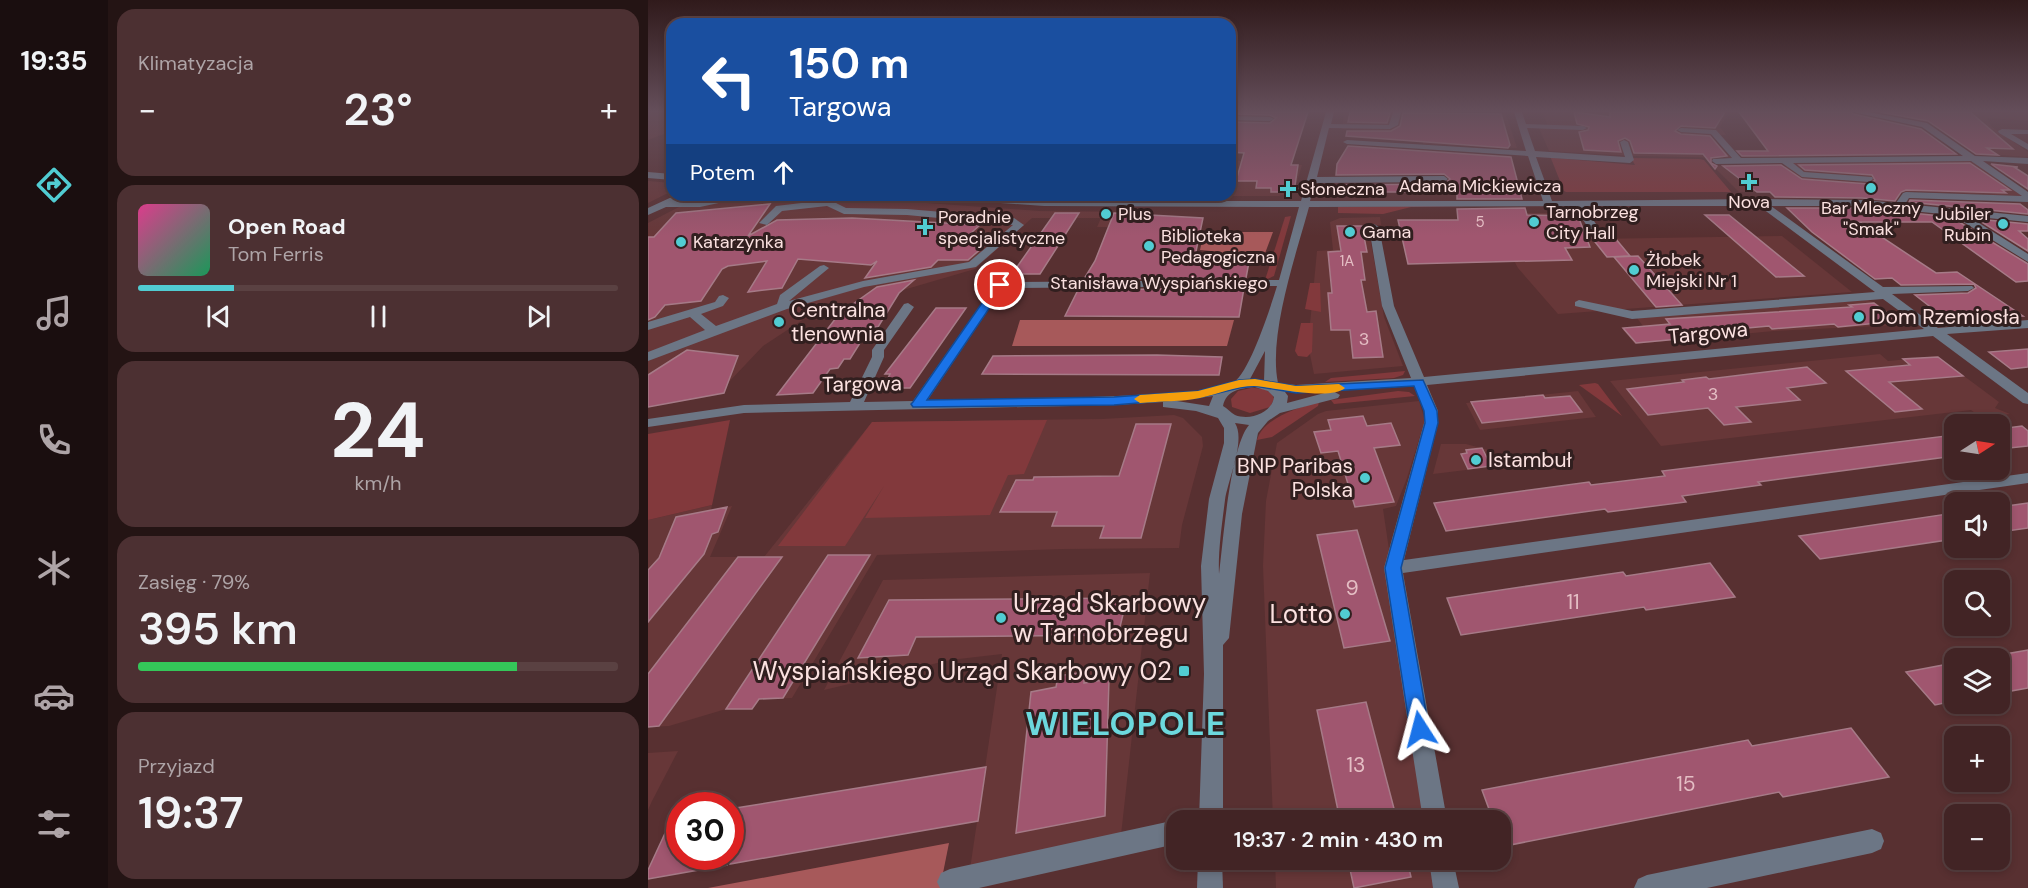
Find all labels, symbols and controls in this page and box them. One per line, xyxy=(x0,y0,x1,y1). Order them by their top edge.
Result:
text: 150 m xyxy=(789,36,909,91)
icon: left xyxy=(690,42,768,120)
text: 19:35 xyxy=(21,43,87,78)
text: Klimatyzacja xyxy=(138,50,254,76)
text: 23° xyxy=(344,80,413,139)
text: − xyxy=(138,88,156,131)
text: + xyxy=(600,88,618,131)
text: Targowa xyxy=(789,89,891,124)
icon: ahead xyxy=(767,156,800,189)
text: Potem xyxy=(690,158,755,187)
icon: directions xyxy=(33,164,75,206)
street label: Adama Mickiewicza xyxy=(1399,174,1561,198)
marker: Nova xyxy=(1742,175,1756,189)
place label: Słoneczna xyxy=(1300,177,1385,201)
marker: Bar Mleczny "Smak" xyxy=(1864,181,1878,195)
marker: Słoneczna xyxy=(1281,182,1295,196)
place label: Nova xyxy=(1728,190,1770,214)
place label: Bar Mleczny "Smak" xyxy=(1821,196,1921,241)
place label: Tarnobrzeg City Hall xyxy=(1546,200,1639,245)
place label: Plus xyxy=(1118,202,1152,226)
place label: Jubiler Rubin xyxy=(1935,202,1991,247)
place label: Poradnie specjalistyczne xyxy=(938,205,1065,250)
marker: Plus xyxy=(1099,207,1113,221)
text: Open Road xyxy=(228,212,346,241)
house number: 5 xyxy=(1475,212,1485,232)
marker: Tarnobrzeg City Hall xyxy=(1527,215,1541,229)
marker: Jubiler Rubin xyxy=(1996,217,2010,231)
marker: Poradnie specjalistyczne xyxy=(916,218,934,236)
place label: Gama xyxy=(1362,220,1411,244)
place label: Biblioteka Pedagogiczna xyxy=(1161,224,1275,269)
marker: Gama xyxy=(1343,225,1357,239)
place label: Katarzynka xyxy=(693,230,784,254)
marker: Katarzynka xyxy=(674,235,688,249)
marker: Biblioteka Pedagogiczna xyxy=(1142,239,1156,253)
text: Tom Ferris xyxy=(228,241,324,267)
place label: Żłobek Miejski Nr 1 xyxy=(1646,248,1737,293)
house number: 1A xyxy=(1340,251,1354,271)
pin xyxy=(974,259,1025,310)
marker: Żłobek Miejski Nr 1 xyxy=(1627,263,1641,277)
icon: arrive xyxy=(983,268,1016,301)
street label: Stanisława Wyspiańskiego xyxy=(1050,271,1268,295)
icon: music xyxy=(33,292,75,334)
place label: Centralna tlenownia xyxy=(791,296,886,348)
icon: previous xyxy=(202,300,235,333)
icon: pause xyxy=(362,300,395,333)
icon: next xyxy=(522,300,555,333)
place label: Dom Rzemiosła xyxy=(1871,303,2020,331)
marker: Dom Rzemiosła xyxy=(1852,310,1866,324)
marker: Centralna tlenownia xyxy=(772,315,786,329)
street label: Targowa xyxy=(1667,315,1749,351)
house number: 3 xyxy=(1359,327,1369,351)
street label: Targowa xyxy=(822,369,902,399)
text: 24 xyxy=(330,380,426,481)
house number: 3 xyxy=(1708,382,1718,406)
north arrow xyxy=(1944,414,2010,480)
map controls xyxy=(1944,414,2010,870)
icon: phone xyxy=(33,419,75,461)
place label: Istambuł xyxy=(1488,446,1573,474)
place label: BNP Paribas Polska xyxy=(1237,452,1353,504)
marker: Istambuł xyxy=(1469,453,1483,467)
text: km/h xyxy=(354,470,402,496)
marker: BNP Paribas Polska xyxy=(1358,471,1372,485)
button: sound xyxy=(1944,492,2010,558)
icon: climate xyxy=(33,547,75,589)
text: Zasięg · 79% xyxy=(138,569,250,595)
button: search xyxy=(1944,570,2010,636)
house number: 9 xyxy=(1345,574,1359,602)
place label: Urząd Skarbowy w Tarnobrzegu xyxy=(1013,586,1206,650)
house number: 11 xyxy=(1566,588,1580,616)
place label: Lotto xyxy=(1270,597,1333,631)
text: 395 km xyxy=(138,599,298,658)
marker: Lotto xyxy=(1338,607,1352,621)
marker: Urząd Skarbowy w Tarnobrzegu xyxy=(994,611,1008,625)
button: layers xyxy=(1944,648,2010,714)
place label: Wyspiańskiego Urząd Skarbowy 02 xyxy=(752,654,1172,688)
marker: Wyspiańskiego Urząd Skarbowy 02 xyxy=(1177,664,1191,678)
icon: car xyxy=(33,675,75,717)
position arrow xyxy=(1388,697,1452,761)
district label: WIELOPOLE xyxy=(1025,702,1227,745)
button: + xyxy=(1944,726,2010,792)
house number: 13 xyxy=(1347,751,1365,779)
text: Przyjazd xyxy=(138,753,215,779)
house number: 15 xyxy=(1676,770,1696,798)
text: 19:37 xyxy=(138,783,244,842)
speed limit sign: 30 xyxy=(666,792,744,870)
icon: filters xyxy=(33,803,75,845)
button: − xyxy=(1944,804,2010,870)
text: 19:37 · 2 min · 430 m xyxy=(1234,825,1443,854)

